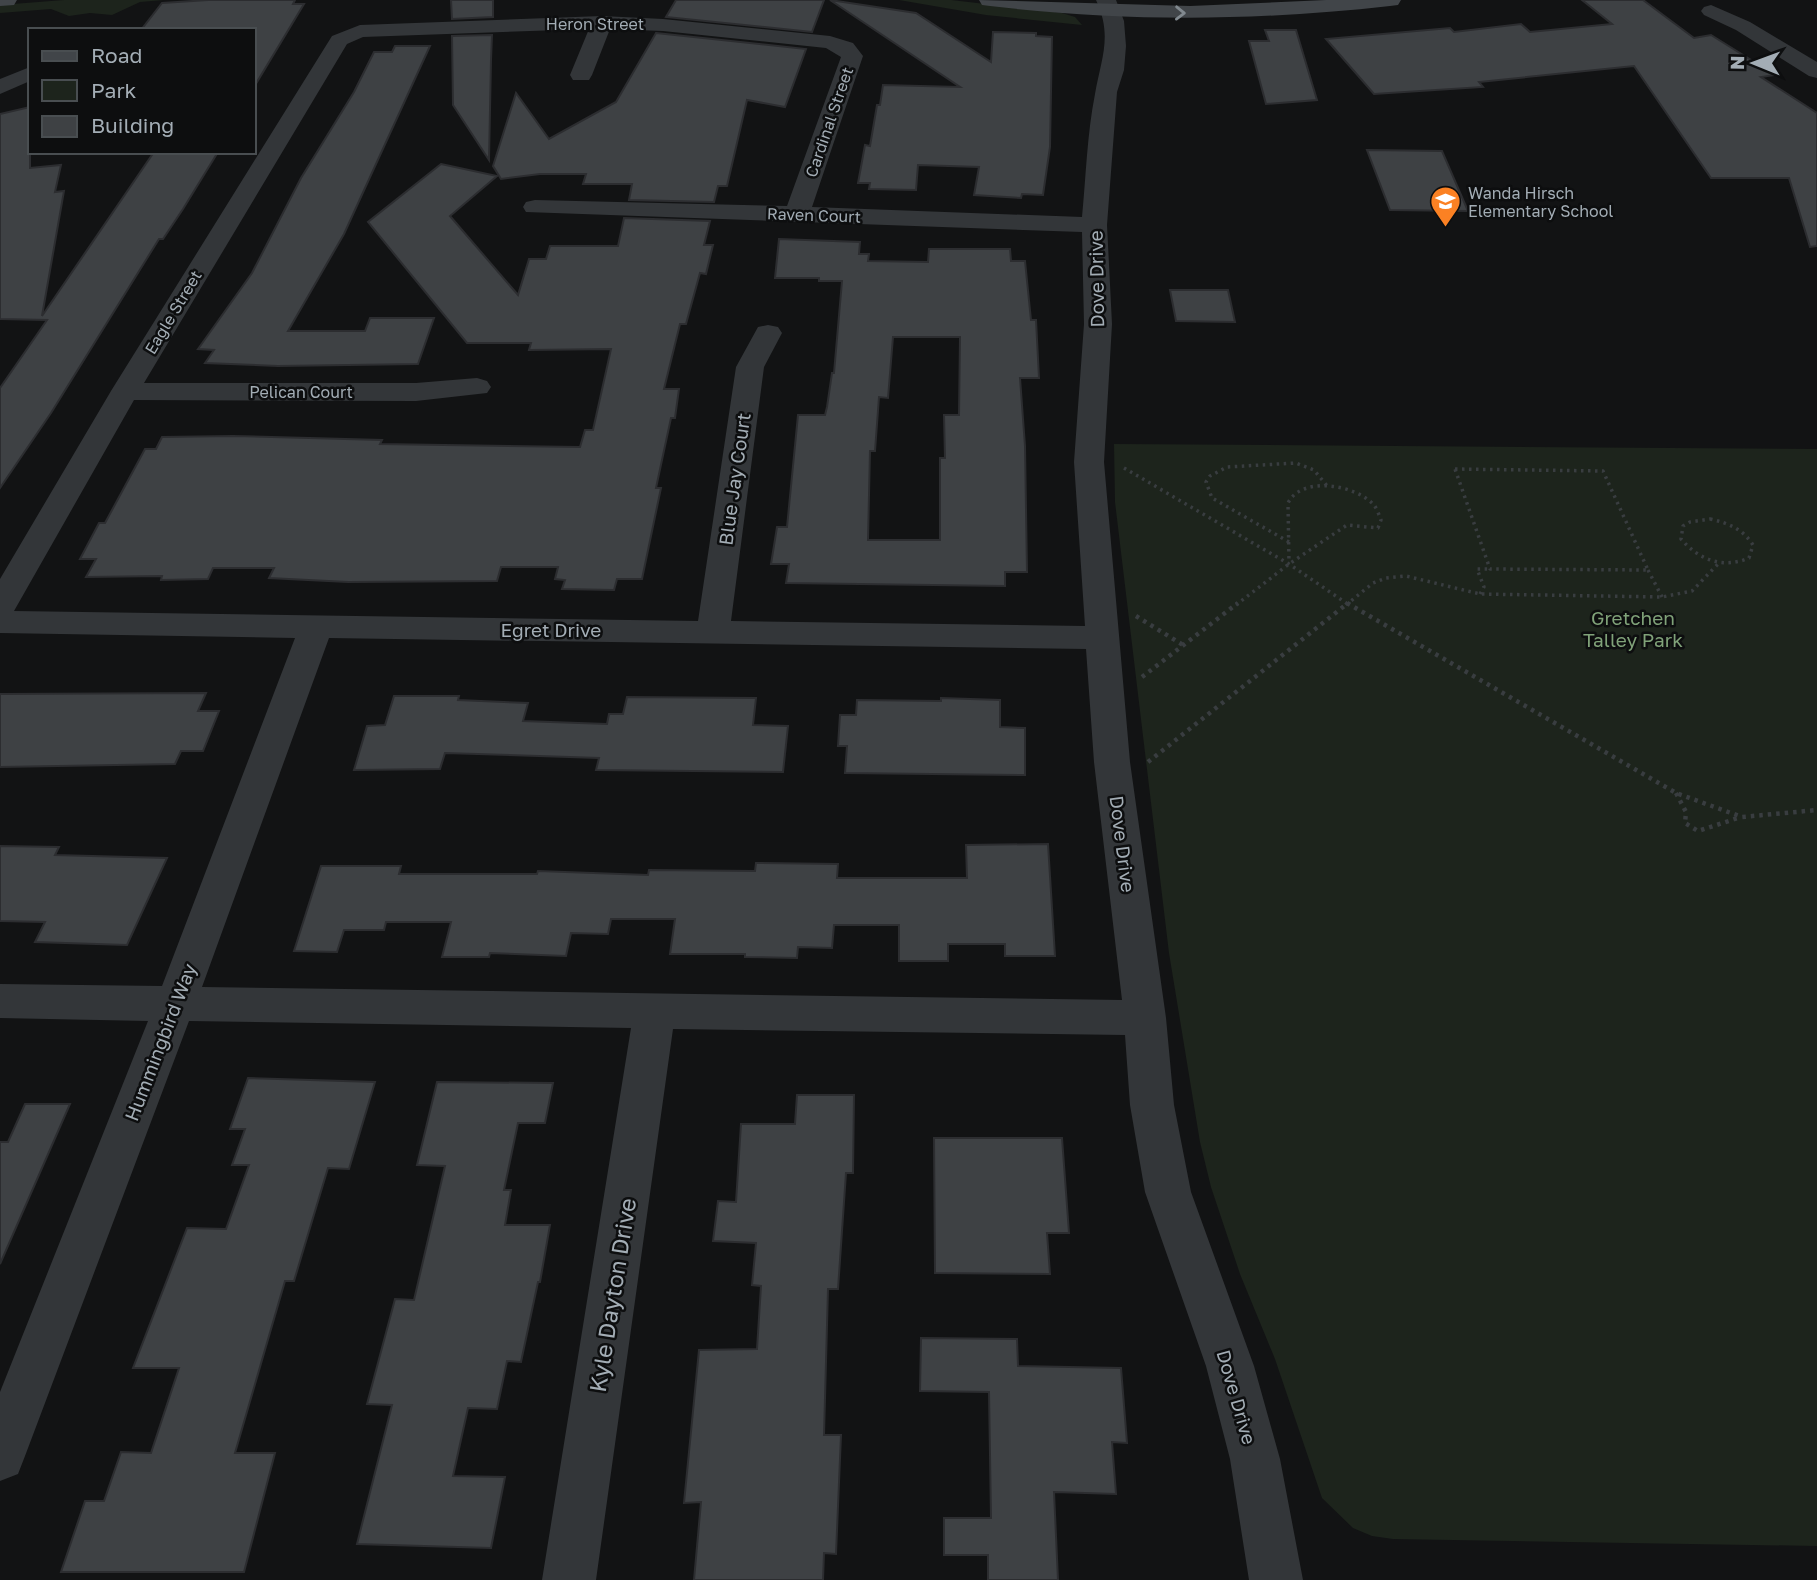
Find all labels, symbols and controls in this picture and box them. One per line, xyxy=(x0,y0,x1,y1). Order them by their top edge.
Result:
one-way arrow xyxy=(1175,5,1186,21)
street label: Heron Street xyxy=(546,14,644,34)
legend xyxy=(28,28,256,154)
north arrow xyxy=(1719,28,1789,98)
text: Road xyxy=(91,42,142,68)
text: N xyxy=(1725,55,1748,70)
street label: Cardinal Street xyxy=(801,64,857,180)
text: Park xyxy=(91,77,137,103)
text: Building xyxy=(91,112,174,138)
place label: Wanda Hirsch Elementary School xyxy=(1468,183,1613,221)
school or university icon: Wanda Hirsch Elementary School xyxy=(1428,185,1462,229)
street label: Raven Court xyxy=(767,203,861,227)
street label: Dove Drive xyxy=(1084,230,1108,328)
street label: Eagle Street xyxy=(140,267,206,357)
street label: Pelican Court xyxy=(249,382,353,402)
street label: Blue Jay Court xyxy=(713,411,755,547)
park label: Gretchen Talley Park xyxy=(1583,606,1683,651)
street label: Egret Drive xyxy=(501,618,601,641)
street label: Dove Drive xyxy=(1106,794,1140,894)
street label: Hummingbird Way xyxy=(119,960,201,1124)
street label: Kyle Dayton Drive xyxy=(583,1196,641,1394)
street label: Dove Drive xyxy=(1213,1347,1261,1447)

